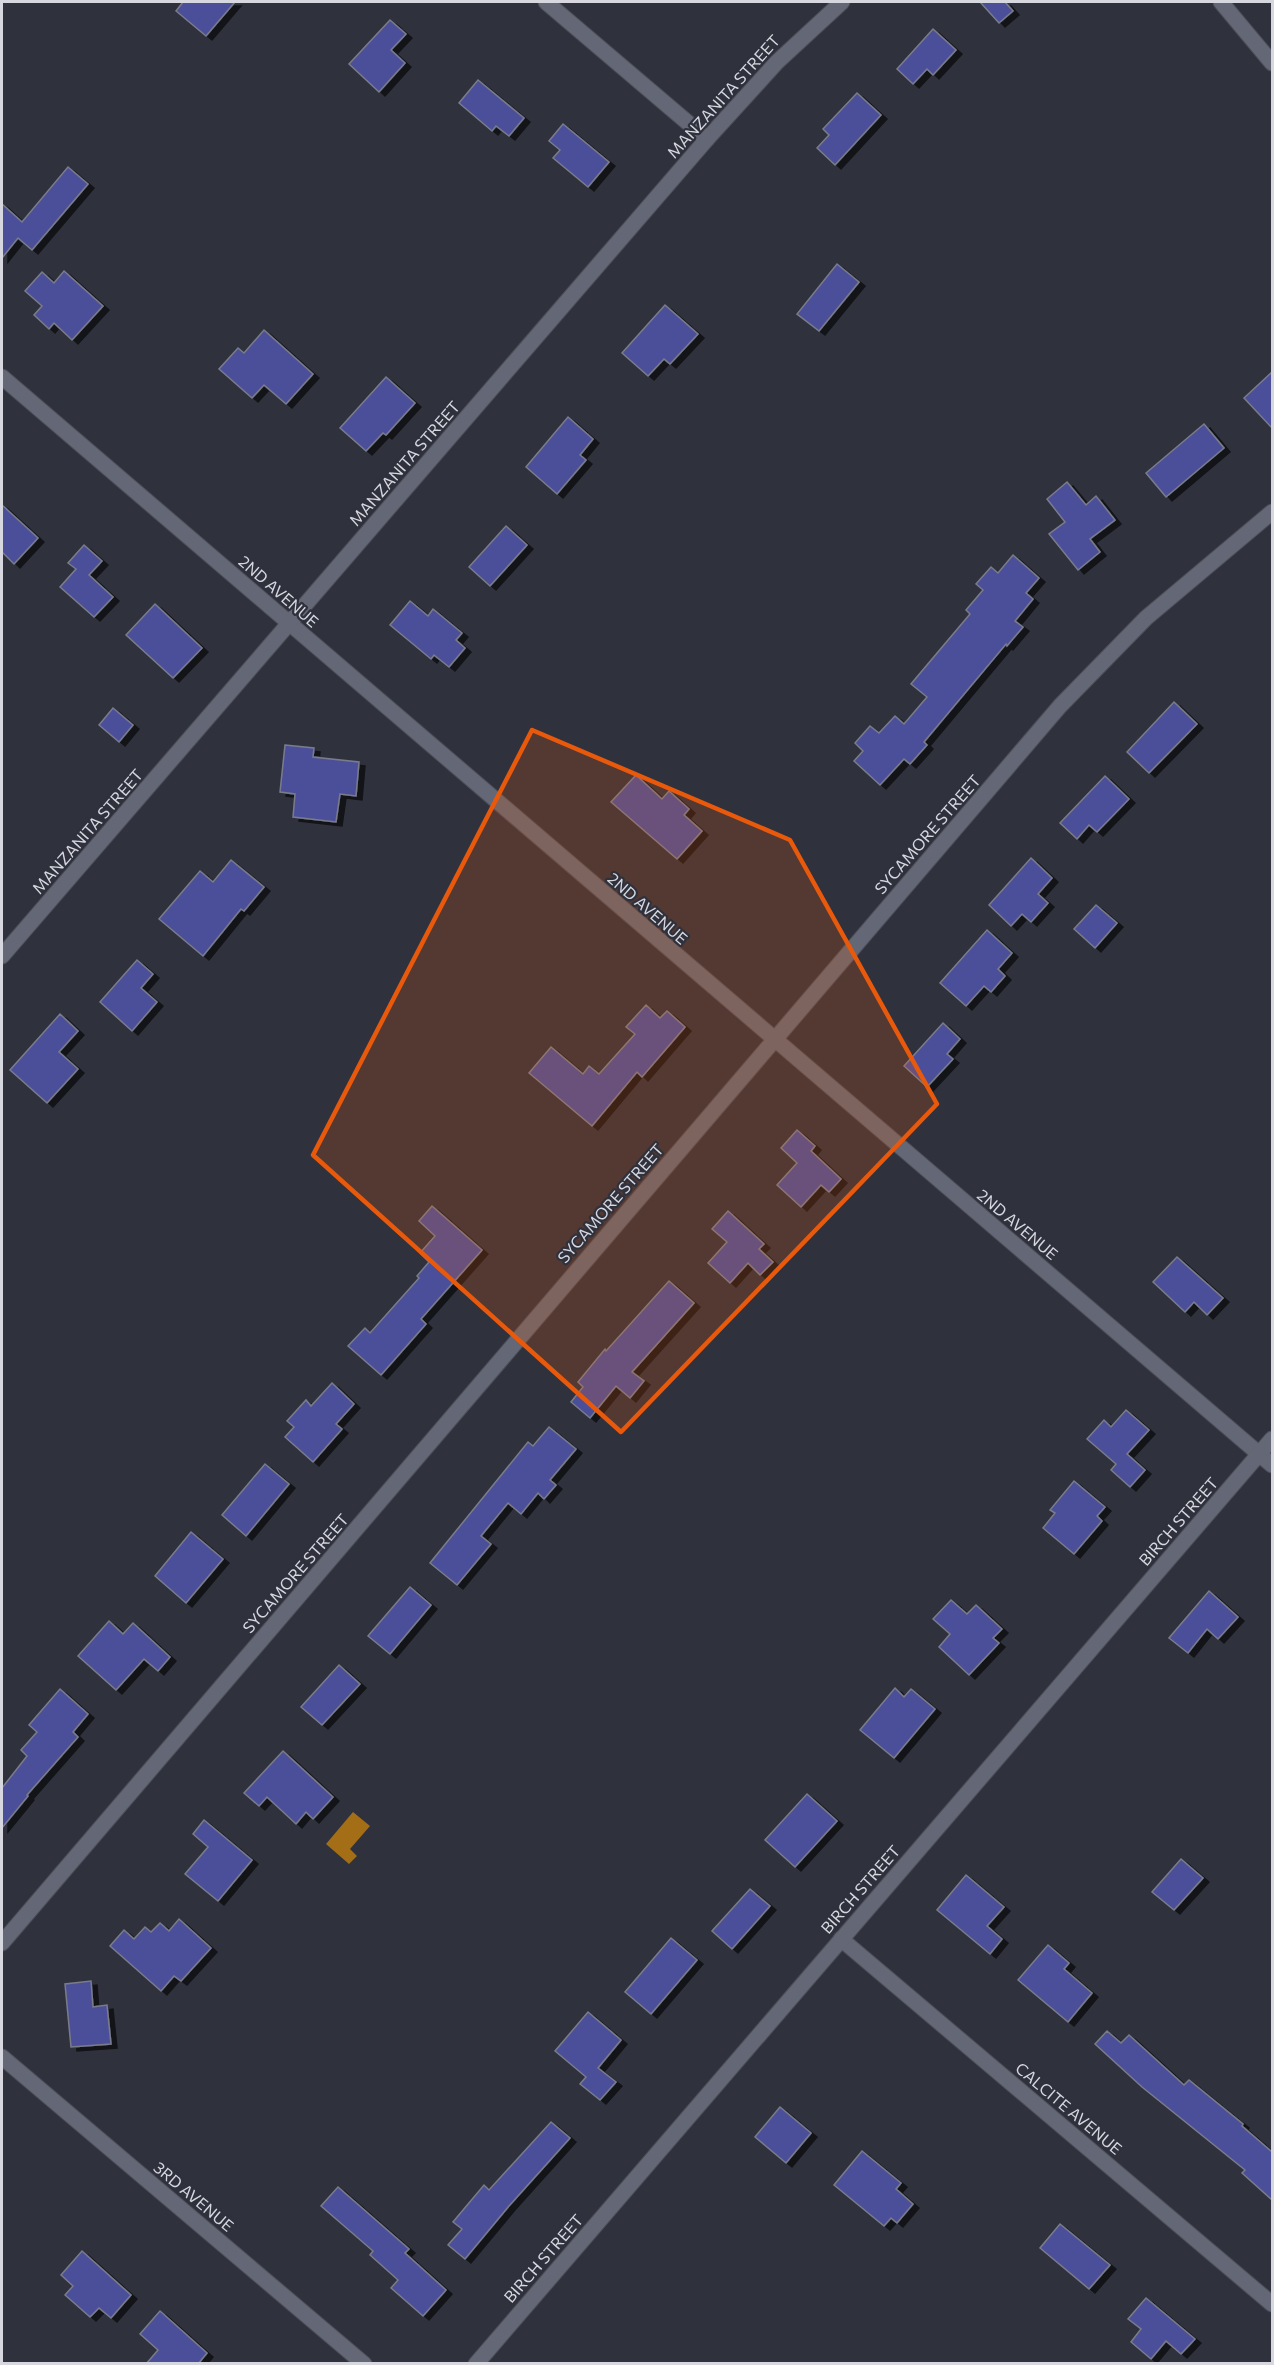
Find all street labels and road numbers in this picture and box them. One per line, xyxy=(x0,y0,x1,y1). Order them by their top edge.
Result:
street label: MANZANITA STREET xyxy=(663,31,783,161)
street label: MANZANITA STREET xyxy=(345,397,463,529)
street label: 2ND AVENUE xyxy=(235,551,323,631)
street label: MANZANITA STREET xyxy=(28,765,146,897)
street label: SYCAMORE STREET xyxy=(870,771,984,897)
street label: 2ND AVENUE xyxy=(604,868,692,948)
street label: SYCAMORE STREET xyxy=(553,1140,667,1266)
street label: 2ND AVENUE xyxy=(974,1185,1062,1263)
street label: BIRCH STREET xyxy=(1135,1473,1221,1569)
street label: SYCAMORE STREET xyxy=(238,1510,352,1636)
street label: BIRCH STREET xyxy=(817,1841,903,1937)
street label: CALCITE AVENUE xyxy=(1012,2058,1126,2158)
street label: 3RD AVENUE xyxy=(150,2157,238,2235)
street label: BIRCH STREET xyxy=(500,2210,586,2306)

